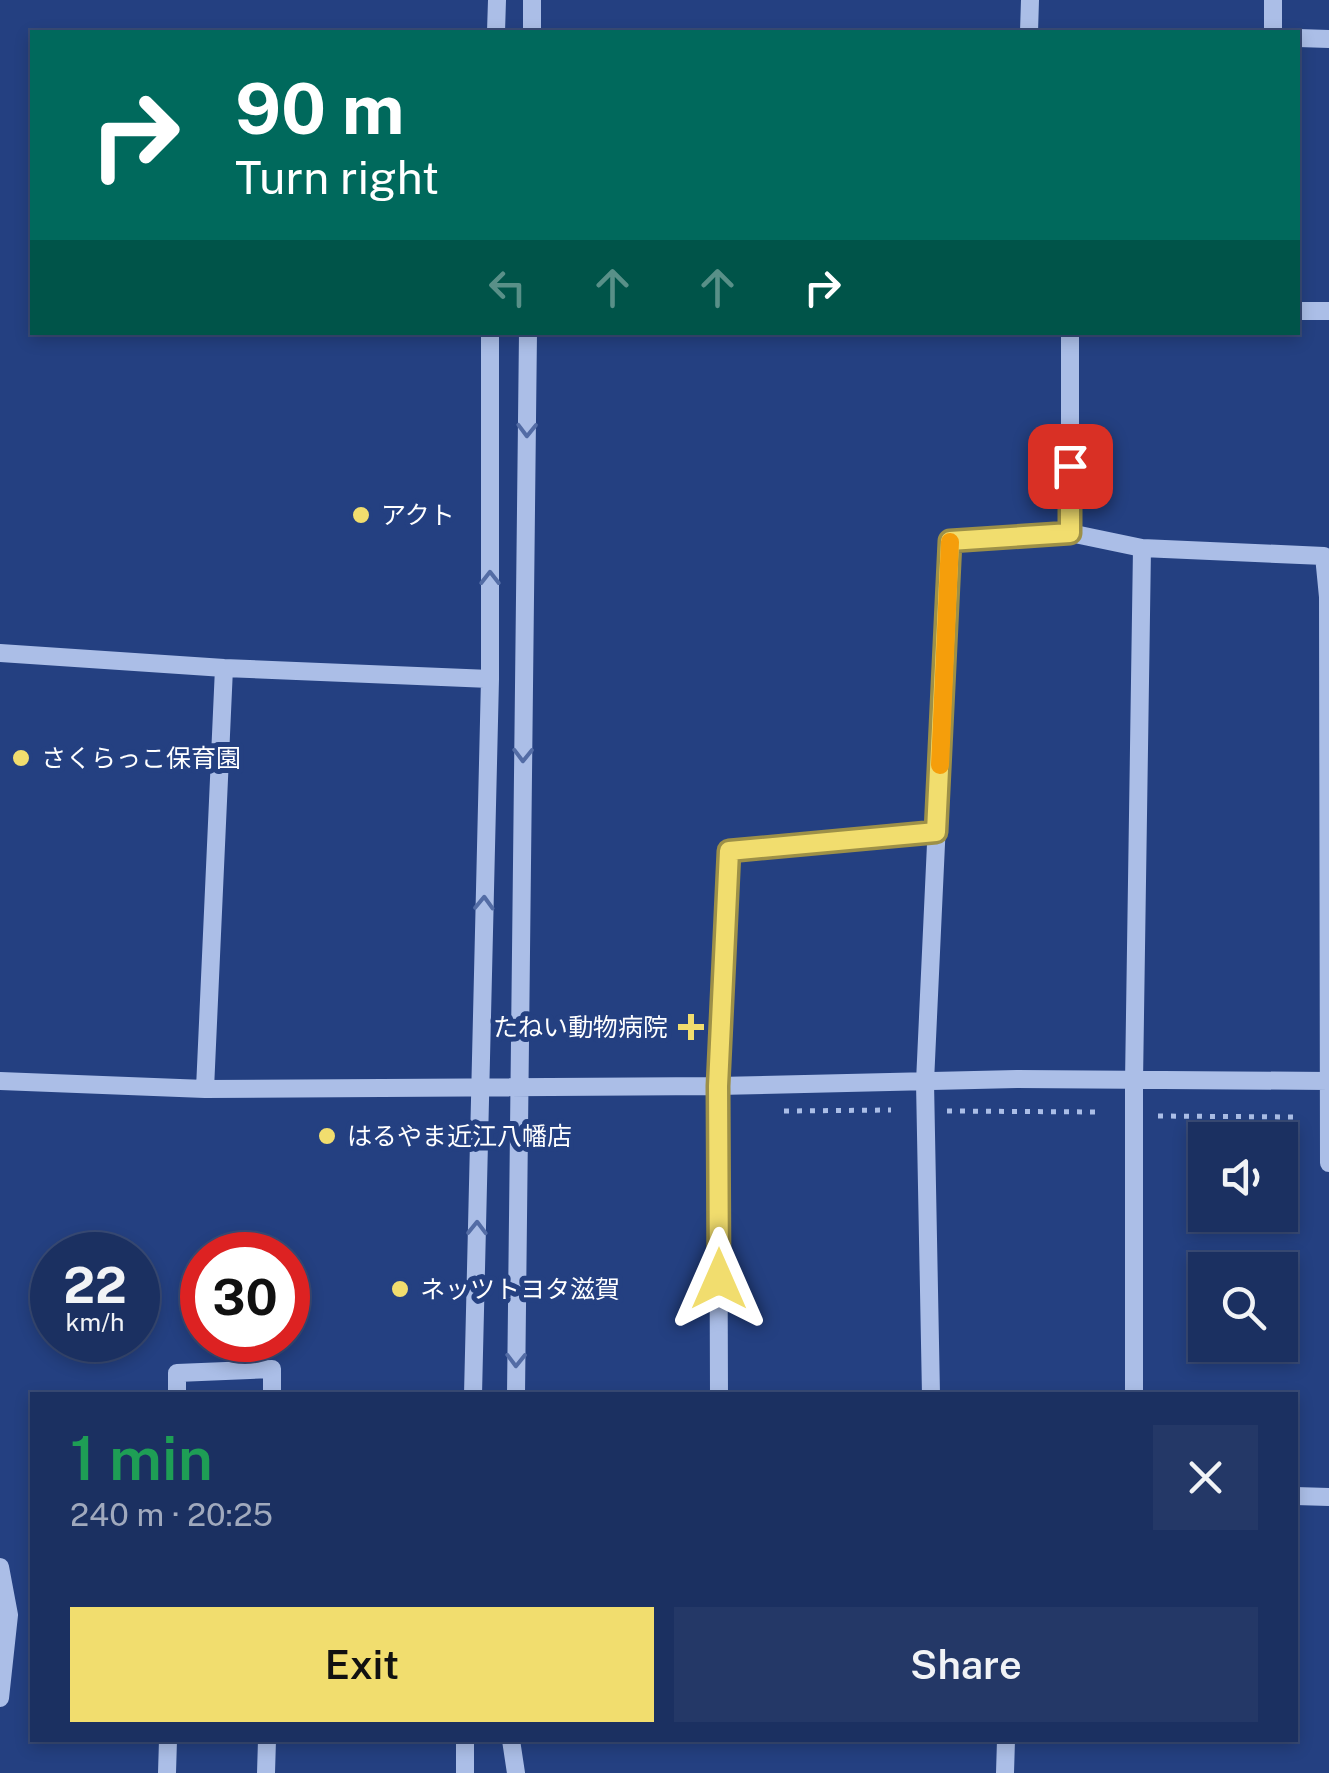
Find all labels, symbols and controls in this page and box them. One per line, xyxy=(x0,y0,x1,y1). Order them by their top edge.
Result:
text: 90 m xyxy=(235,67,405,150)
icon: right xyxy=(70,70,200,200)
text: Turn right xyxy=(235,151,439,204)
icon: left xyxy=(480,260,535,315)
icon: ahead xyxy=(585,260,640,315)
icon: ahead xyxy=(690,260,745,315)
icon: right xyxy=(795,260,850,315)
one-way arrow xyxy=(516,422,538,438)
pin xyxy=(1028,424,1113,509)
icon: arrive xyxy=(1043,439,1098,494)
place label: アクト xyxy=(381,500,455,530)
marker: アクト xyxy=(350,504,372,526)
one-way arrow xyxy=(479,569,501,584)
place label: さくらっこ保育園 xyxy=(41,743,241,773)
marker: さくらっこ保育園 xyxy=(10,747,32,769)
one-way arrow xyxy=(512,748,534,763)
one-way arrow xyxy=(474,894,495,910)
place label: たねい動物病院 xyxy=(493,1012,668,1042)
marker: たねい動物病院 xyxy=(678,1014,704,1040)
place label: はるやま近江八幡店 xyxy=(347,1121,572,1151)
map controls xyxy=(1188,1122,1298,1362)
button: sound xyxy=(1188,1122,1298,1232)
marker: はるやま近江八幡店 xyxy=(316,1125,338,1147)
one-way arrow xyxy=(466,1219,487,1235)
position arrow xyxy=(667,1227,771,1331)
speed limit sign: 30 xyxy=(180,1232,310,1362)
button: search xyxy=(1188,1252,1298,1362)
text: 22 xyxy=(63,1255,127,1314)
place label: ネッツトヨタ滋賀 xyxy=(420,1274,620,1304)
marker: ネッツトヨタ滋賀 xyxy=(389,1278,411,1300)
text: km/h xyxy=(66,1307,124,1337)
one-way arrow xyxy=(505,1352,527,1368)
text: 1 min xyxy=(70,1423,213,1494)
button: close xyxy=(1153,1425,1258,1530)
text: 240 m · 20:25 xyxy=(70,1496,273,1533)
button: Exit xyxy=(70,1607,654,1722)
button: Share xyxy=(674,1607,1258,1722)

